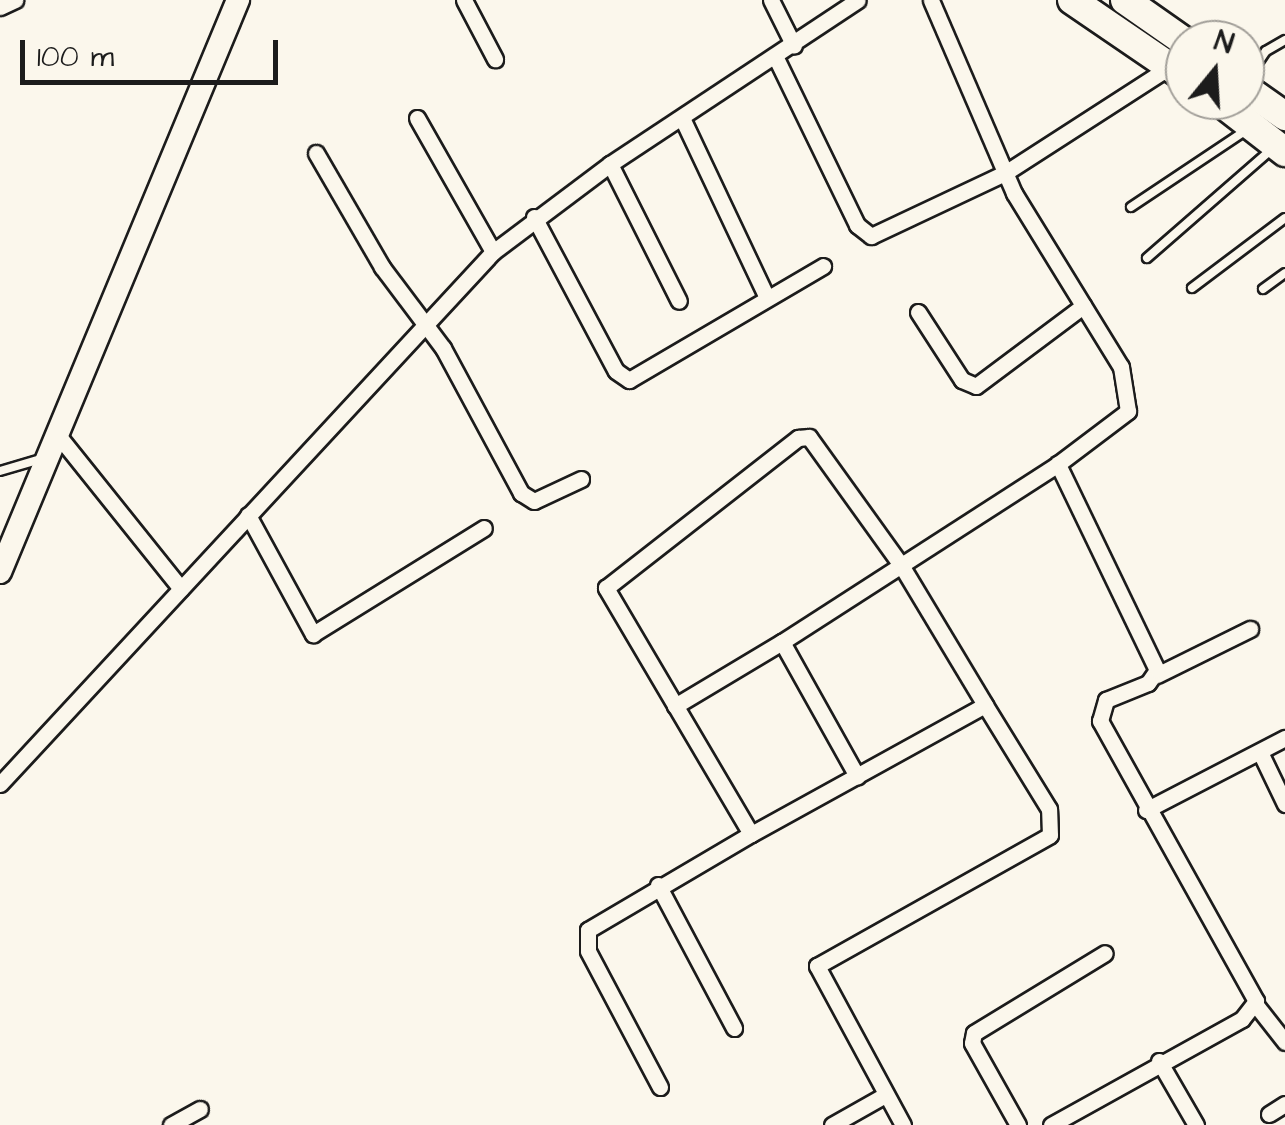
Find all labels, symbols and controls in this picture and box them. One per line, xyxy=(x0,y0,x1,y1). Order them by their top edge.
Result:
scale bar xyxy=(25,20,282,82)
north arrow xyxy=(1165,20,1265,120)
text: N xyxy=(1209,22,1238,64)
text: 100 m xyxy=(37,36,114,78)

